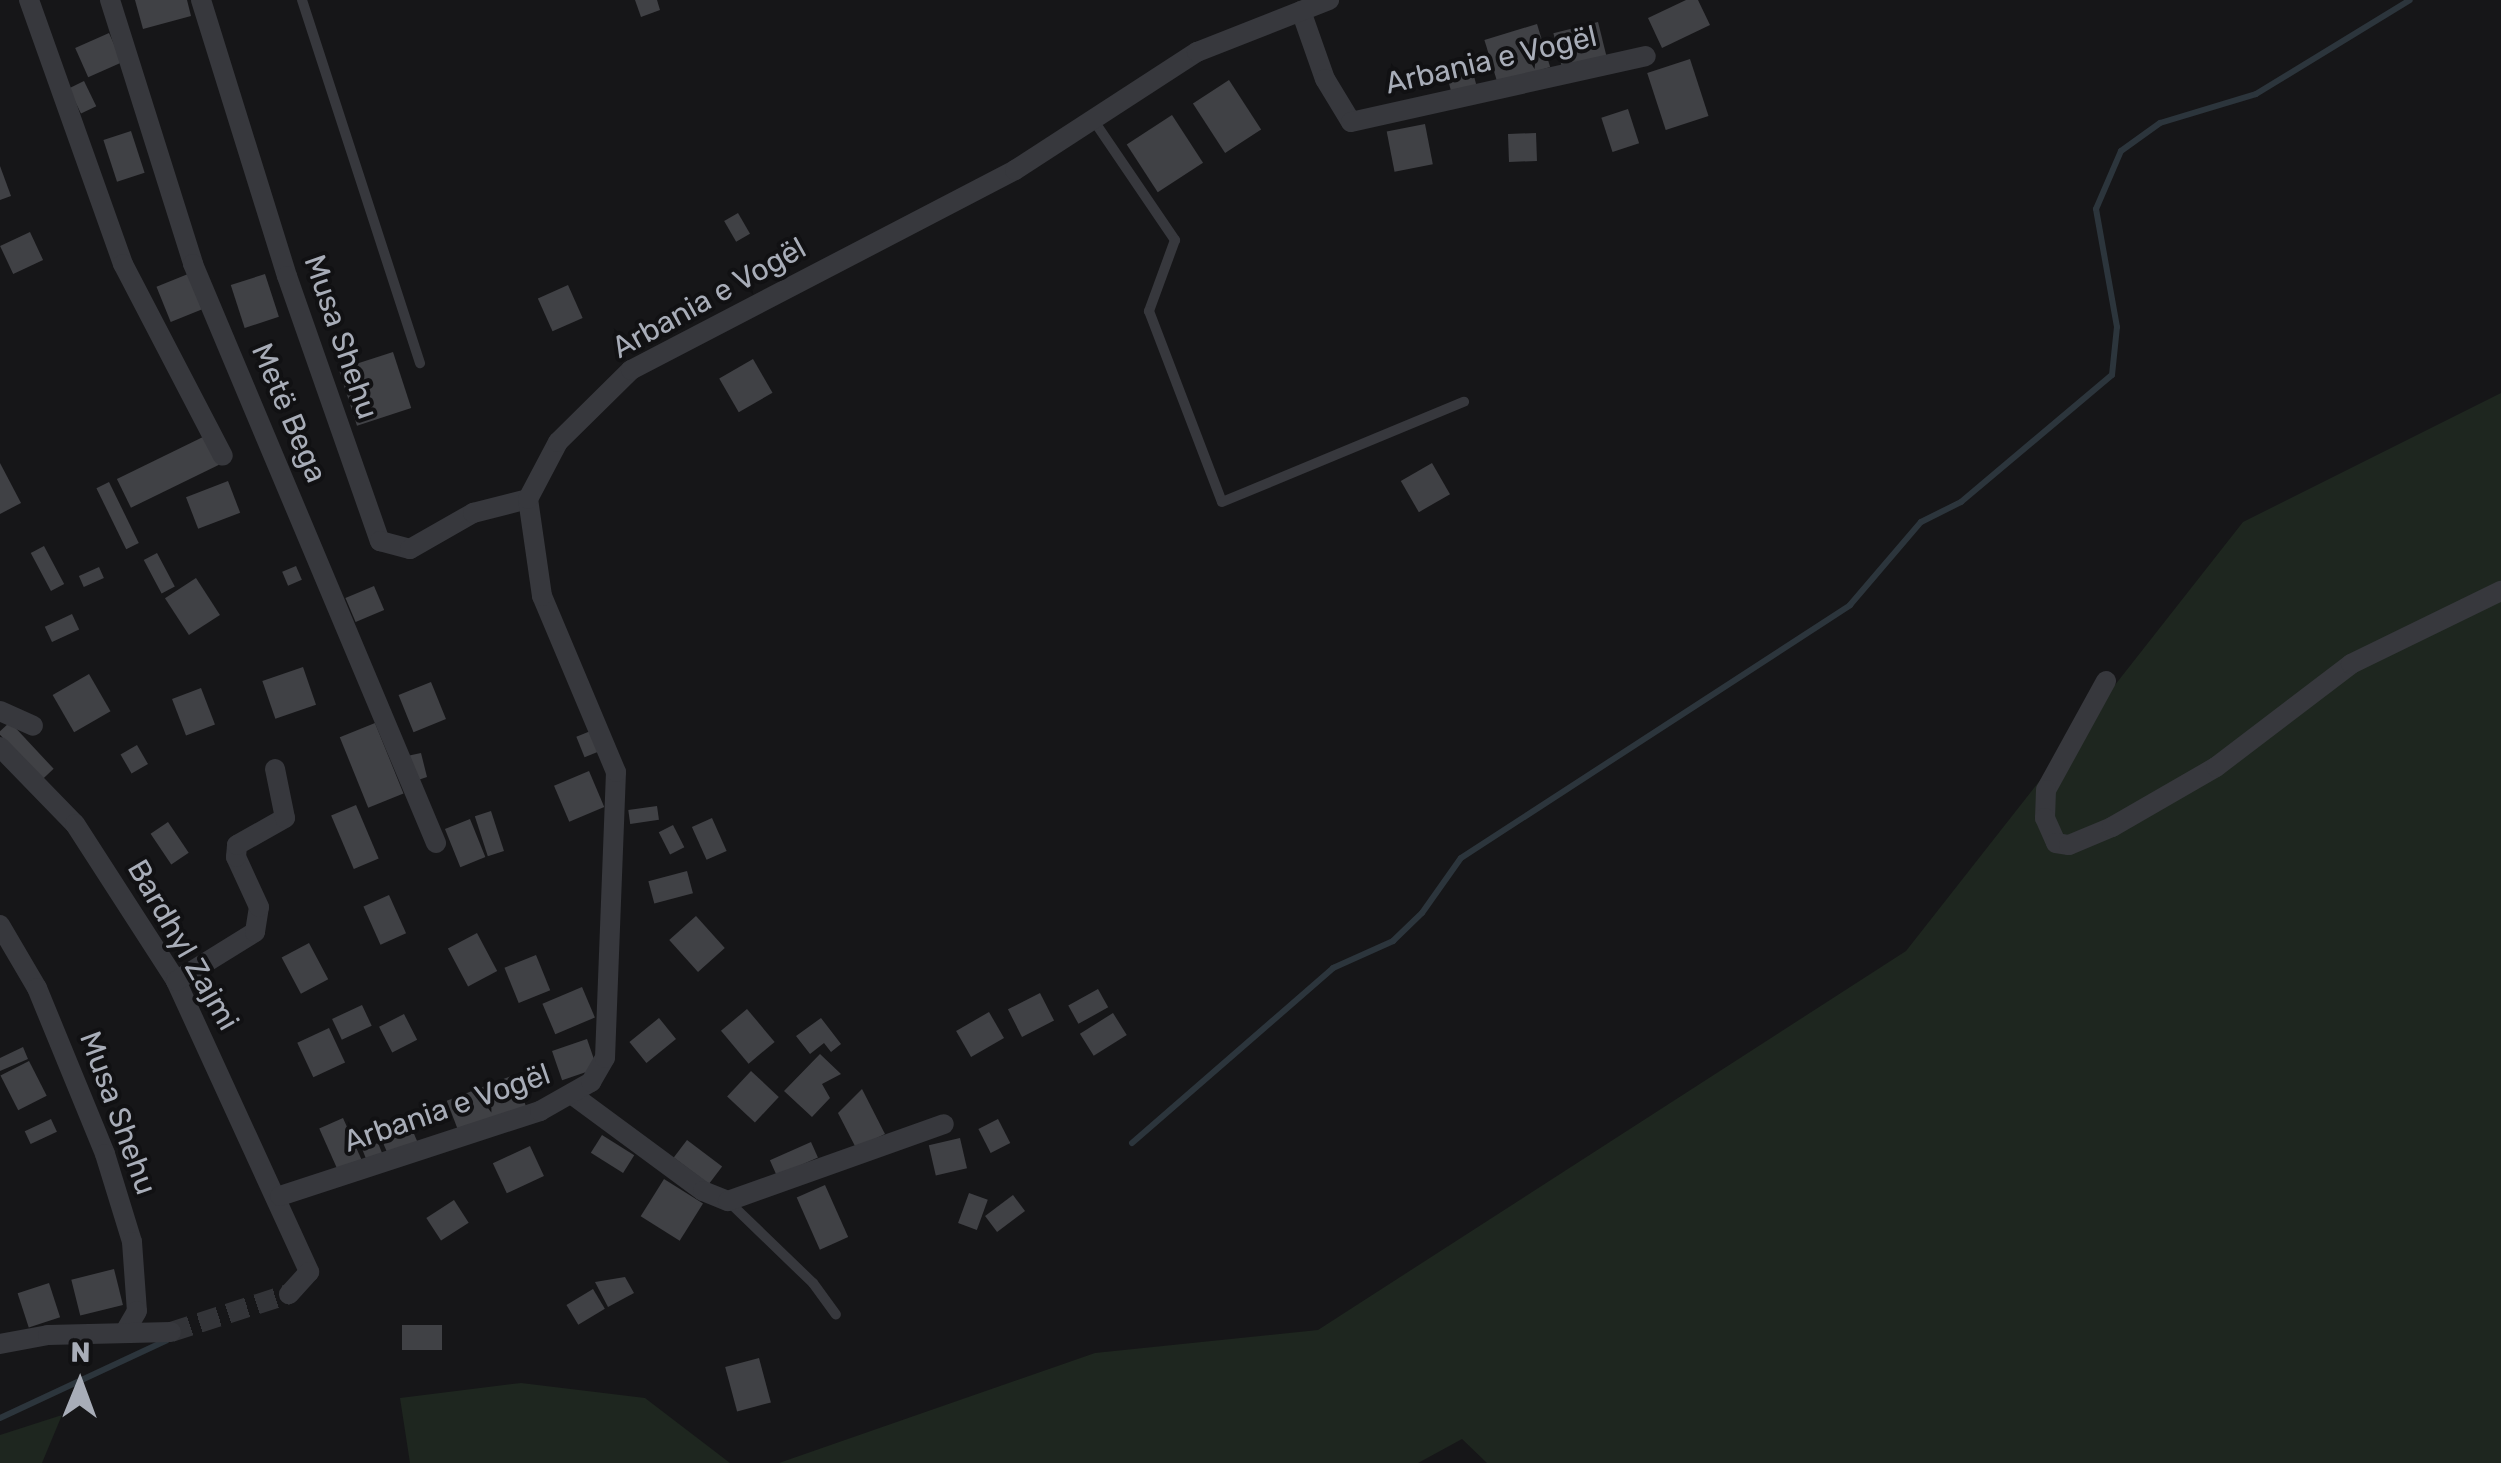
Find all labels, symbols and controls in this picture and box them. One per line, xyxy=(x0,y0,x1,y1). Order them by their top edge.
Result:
street label: Arbania e Vogël xyxy=(1381,18,1601,102)
street label: Arbania e Vogël xyxy=(605,230,813,366)
street label: Musa Shehu xyxy=(296,250,386,424)
street label: Metë Bega xyxy=(244,338,334,488)
street label: Bardhyl Zajmi xyxy=(120,853,246,1037)
street label: Musa Shehu xyxy=(72,1026,164,1200)
street label: Arbania e Vogël xyxy=(339,1056,555,1160)
north arrow xyxy=(30,1333,130,1433)
text: N xyxy=(70,1336,91,1369)

